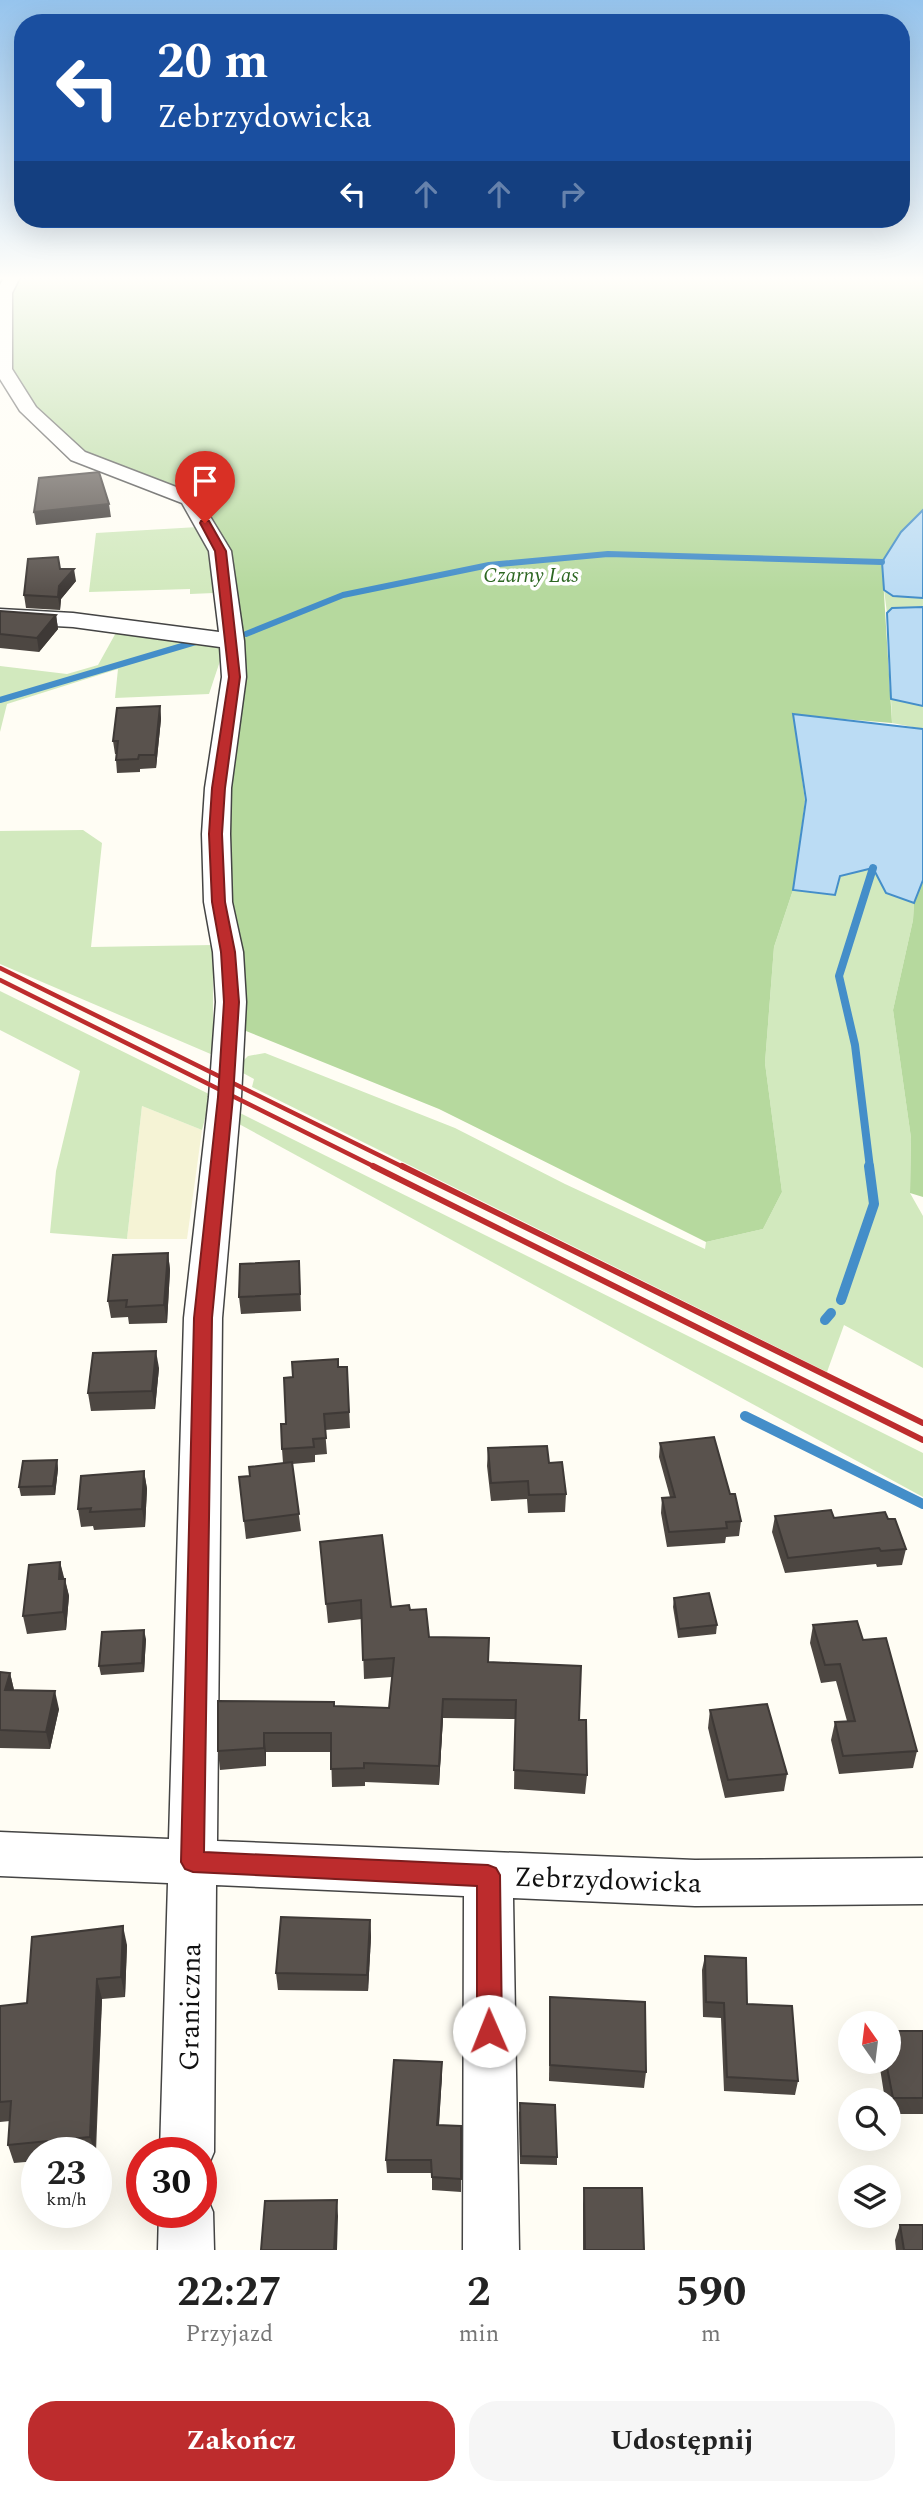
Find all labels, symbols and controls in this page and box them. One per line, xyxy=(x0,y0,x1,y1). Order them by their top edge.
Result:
text: 20 m xyxy=(157,25,268,100)
icon: left xyxy=(42,42,133,133)
text: Zebrzydowicka xyxy=(157,93,372,142)
icon: left xyxy=(334,175,372,213)
icon: ahead xyxy=(407,175,445,213)
icon: ahead xyxy=(480,175,518,213)
icon: right xyxy=(553,175,591,213)
pin xyxy=(175,451,235,523)
icon: arrive xyxy=(186,462,224,500)
park label: Czarny Las xyxy=(483,560,579,592)
street label: Zebrzydowicka xyxy=(513,1856,703,1905)
street label: Graniczna xyxy=(168,1942,213,2072)
position arrow xyxy=(452,1994,526,2068)
north arrow xyxy=(838,2011,901,2074)
map controls xyxy=(838,2011,901,2228)
button: search xyxy=(838,2088,901,2151)
speed limit sign: 30 xyxy=(126,2137,217,2228)
text: 23 xyxy=(47,2147,86,2200)
button: layers xyxy=(838,2165,901,2228)
text: km/h xyxy=(46,2186,87,2213)
text: 22:27 xyxy=(177,2261,282,2324)
text: 2 xyxy=(467,2261,491,2324)
text: 590 xyxy=(676,2261,746,2324)
text: Przyjazd xyxy=(186,2317,273,2352)
text: min xyxy=(459,2317,499,2352)
text: m xyxy=(701,2317,721,2352)
button: Zakończ xyxy=(28,2401,455,2481)
button: Udostępnij xyxy=(469,2401,895,2481)

